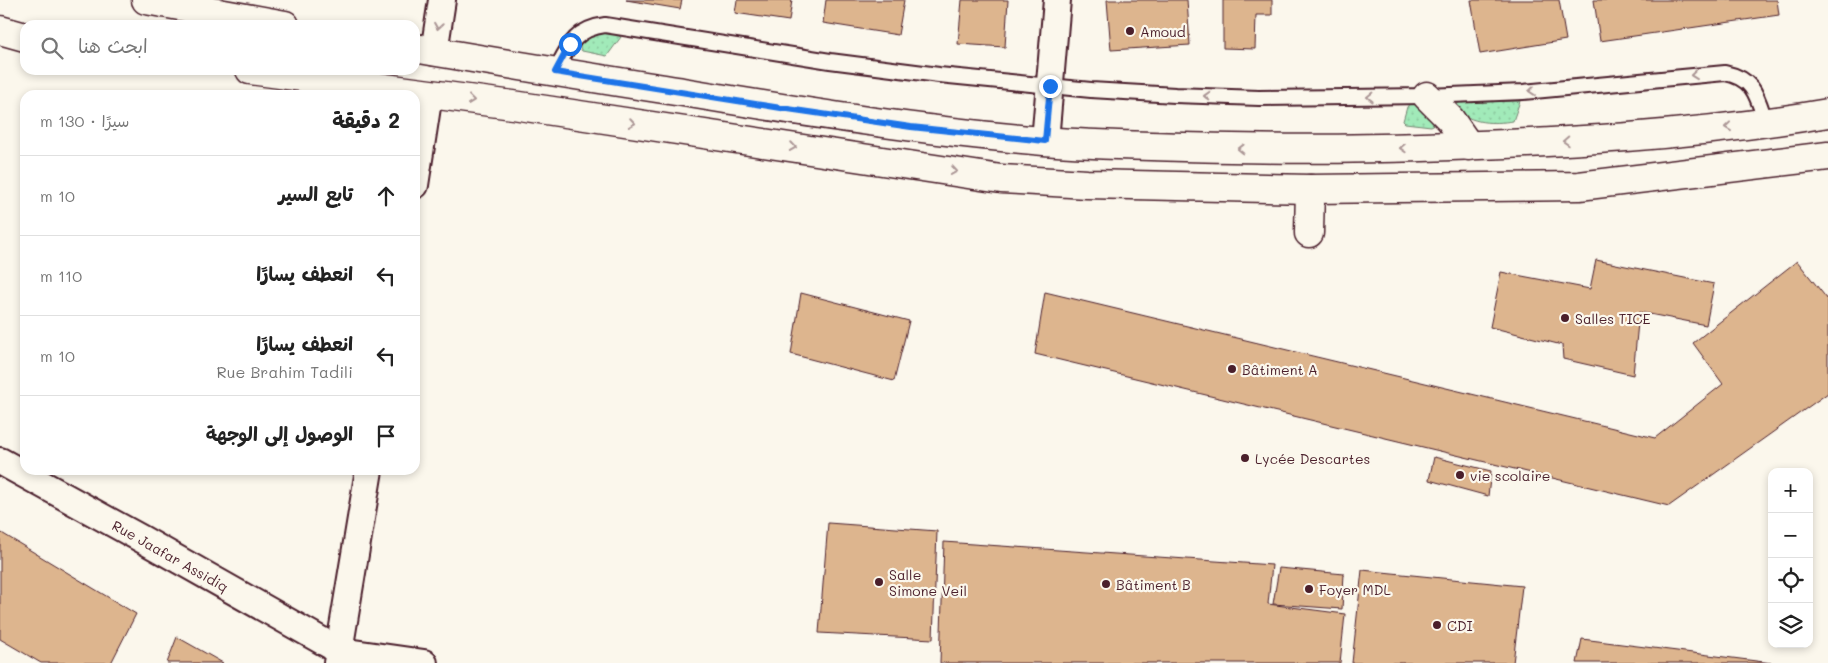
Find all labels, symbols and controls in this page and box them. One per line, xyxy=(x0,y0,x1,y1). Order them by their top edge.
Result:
search box xyxy=(20,20,420,75)
one-way arrow xyxy=(433,21,443,30)
place label: Amoud xyxy=(1140,22,1186,41)
marker: Amoud xyxy=(1124,25,1136,37)
text: ابحث هنا xyxy=(78,33,148,58)
route start xyxy=(559,33,582,56)
icon: search xyxy=(38,34,66,62)
one-way arrow xyxy=(1690,69,1698,80)
route end xyxy=(1039,75,1062,98)
one-way arrow xyxy=(1528,85,1536,96)
one-way arrow xyxy=(1203,91,1211,101)
one-way arrow xyxy=(1366,92,1374,103)
one-way arrow xyxy=(468,94,476,105)
text: 2 دقيقة xyxy=(332,106,400,133)
text: سيرًا · 130 m xyxy=(40,110,129,131)
one-way arrow xyxy=(629,117,637,128)
one-way arrow xyxy=(1723,121,1731,132)
one-way arrow xyxy=(1562,136,1570,147)
one-way arrow xyxy=(789,141,797,152)
one-way arrow xyxy=(1399,142,1407,153)
one-way arrow xyxy=(1237,144,1244,154)
one-way arrow xyxy=(949,166,958,176)
text: تابع السير xyxy=(278,181,353,206)
icon: ahead xyxy=(372,182,400,210)
text: 10 m xyxy=(40,185,75,206)
text: انعطف يسارًا xyxy=(256,261,353,286)
icon: left xyxy=(372,262,400,290)
text: 110 m xyxy=(40,265,82,286)
place label: Salles TICE xyxy=(1575,309,1651,328)
marker: Salles TICE xyxy=(1559,312,1571,324)
text: انعطف يسارًا xyxy=(256,331,353,356)
icon: left xyxy=(372,342,400,370)
text: 10 m xyxy=(40,345,75,366)
place label: Bâtiment A xyxy=(1242,360,1318,379)
text: Rue Brahim Tadili xyxy=(216,361,353,382)
marker: Bâtiment A xyxy=(1226,363,1238,375)
text: الوصول إلى الوجهة xyxy=(206,421,353,446)
icon: arrive xyxy=(372,422,400,450)
place label: Lycée Descartes xyxy=(1255,449,1370,468)
marker: Lycée Descartes xyxy=(1239,452,1251,464)
place label: vie scolaire xyxy=(1470,466,1550,485)
map controls xyxy=(1768,468,1813,648)
button: + xyxy=(1768,468,1813,513)
marker: vie scolaire xyxy=(1454,469,1466,481)
button: − xyxy=(1768,513,1813,558)
street label: Rue Jaafar Assidiq xyxy=(109,515,232,596)
button: locate xyxy=(1768,558,1813,603)
place label: Salle Simone Veil xyxy=(889,565,967,600)
place label: Bâtiment B xyxy=(1116,575,1191,594)
marker: Salle Simone Veil xyxy=(873,576,885,588)
marker: Bâtiment B xyxy=(1100,578,1112,590)
place label: Foyer MDL xyxy=(1319,580,1391,599)
marker: Foyer MDL xyxy=(1303,583,1315,595)
button: layers xyxy=(1768,603,1813,648)
place label: CDI xyxy=(1447,616,1473,635)
marker: CDI xyxy=(1431,619,1443,631)

